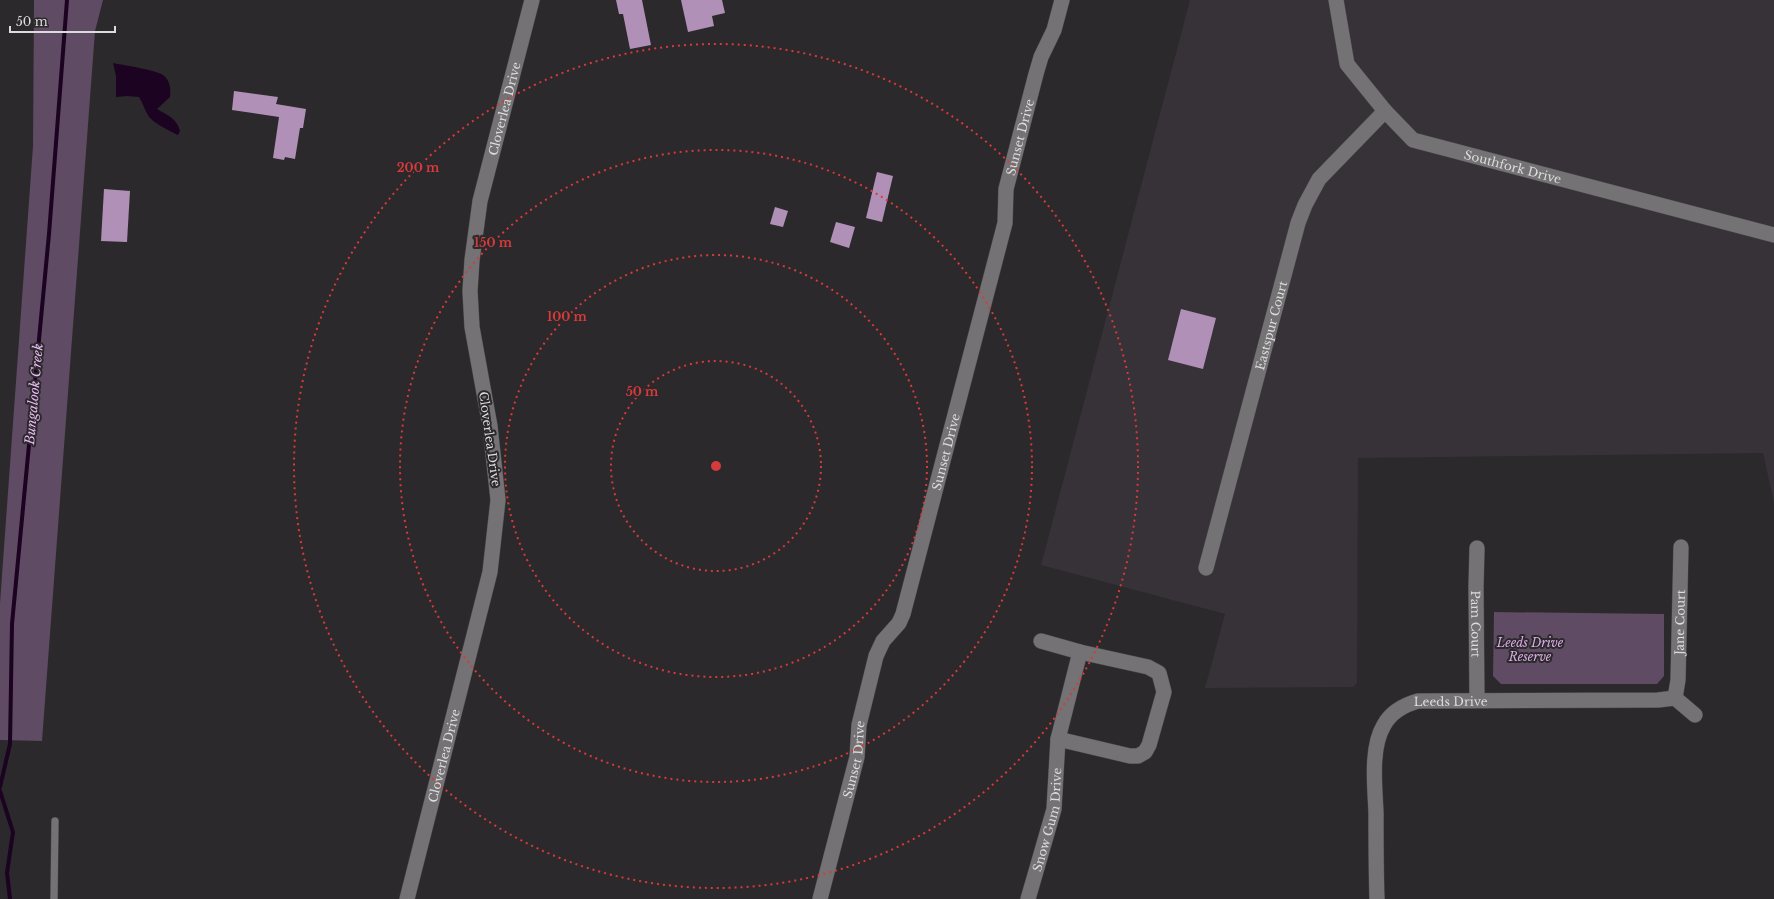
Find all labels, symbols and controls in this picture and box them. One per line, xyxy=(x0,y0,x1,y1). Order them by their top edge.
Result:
scale bar xyxy=(10,8,115,34)
text: 50 m xyxy=(16,14,48,29)
street label: Cloverlea Drive xyxy=(485,60,523,157)
street label: Sunset Drive xyxy=(1002,97,1037,177)
street label: Southfork Drive xyxy=(1463,146,1563,186)
text: 200 m xyxy=(397,160,440,175)
text: 150 m xyxy=(474,235,513,250)
street label: Eastspur Court xyxy=(1252,279,1290,372)
text: 100 m xyxy=(547,309,588,324)
water label: Bungalook Creek xyxy=(21,342,47,446)
text: 50 m xyxy=(626,384,659,399)
street label: Cloverlea Drive xyxy=(476,391,504,488)
street label: Sunset Drive xyxy=(928,412,963,492)
centre of rings xyxy=(709,459,723,473)
street label: Jane Court xyxy=(1671,589,1688,657)
street label: Pam Court xyxy=(1469,590,1484,658)
park label: Leeds Drive Reserve xyxy=(1496,635,1564,664)
street label: Leeds Drive xyxy=(1414,693,1488,709)
street label: Cloverlea Drive xyxy=(424,707,463,804)
street label: Sunset Drive xyxy=(839,719,867,800)
street label: Snow Gum Drive xyxy=(1029,767,1064,873)

